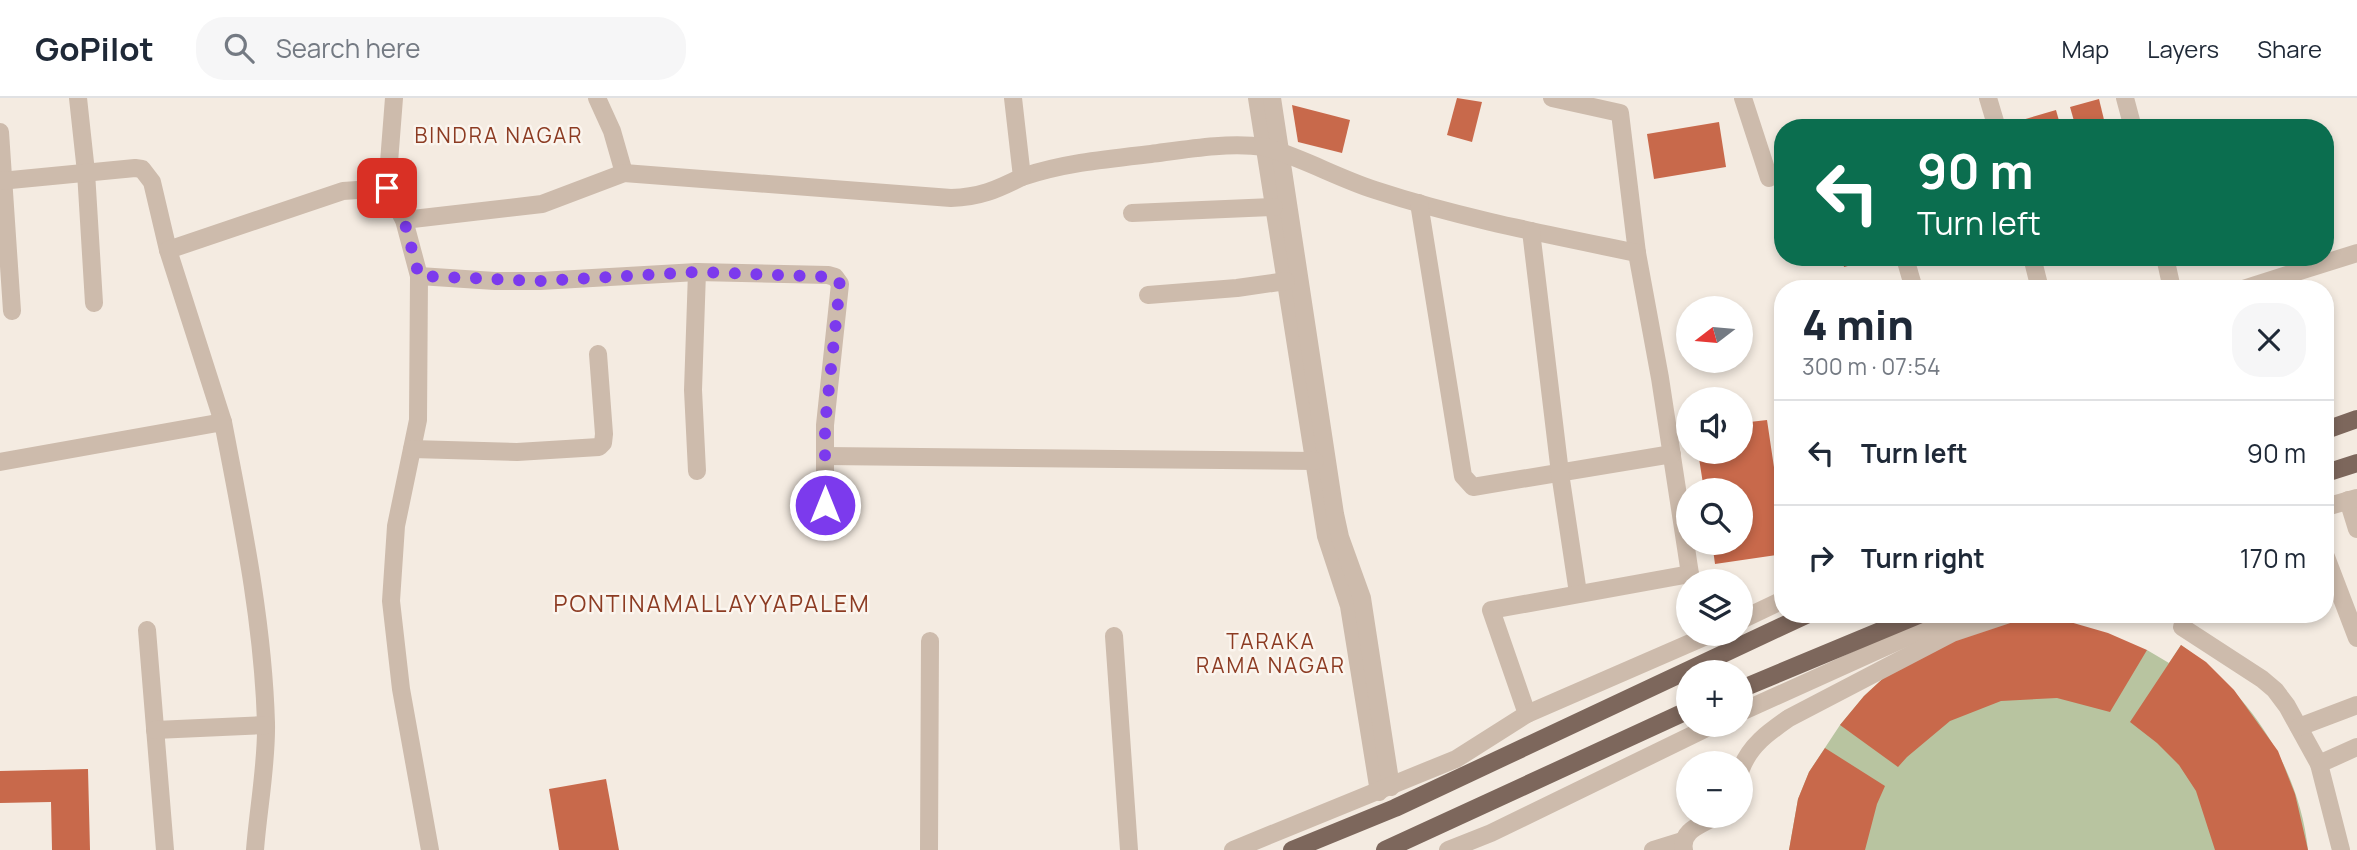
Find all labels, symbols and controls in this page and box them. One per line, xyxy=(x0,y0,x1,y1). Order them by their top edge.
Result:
search box xyxy=(196,17,686,80)
text: GoPilot xyxy=(35,26,154,71)
icon: search xyxy=(220,29,258,67)
text: Search here xyxy=(276,30,420,66)
text: Map xyxy=(2062,32,2109,65)
text: Layers xyxy=(2147,32,2219,65)
text: Share xyxy=(2257,32,2322,65)
district label: BINDRA NAGAR xyxy=(414,121,584,149)
text: 90 m xyxy=(1917,137,2034,204)
icon: left xyxy=(1802,147,1893,238)
pin xyxy=(357,158,417,218)
icon: arrive xyxy=(368,169,406,207)
text: Turn left xyxy=(1917,201,2041,245)
text: 4 min xyxy=(1802,295,1914,353)
north arrow xyxy=(1676,296,1754,373)
map controls xyxy=(1676,296,1753,828)
button: close xyxy=(2232,303,2306,377)
text: 300 m · 07:54 xyxy=(1802,350,1941,382)
button: sound xyxy=(1676,387,1753,464)
icon: left xyxy=(1802,434,1840,472)
text: Turn left xyxy=(1861,435,1968,471)
text: 90 m xyxy=(2247,435,2306,471)
position arrow xyxy=(788,468,862,542)
button: search xyxy=(1676,478,1753,555)
icon: right xyxy=(1802,539,1840,577)
text: Turn right xyxy=(1861,540,1985,576)
text: 170 m xyxy=(2240,540,2306,576)
button: layers xyxy=(1676,569,1753,646)
district label: PONTINAMALLAYYAPALEM xyxy=(554,587,871,619)
district label: TARAKA RAMA NAGAR xyxy=(1196,627,1346,679)
button: + xyxy=(1676,660,1753,737)
button: − xyxy=(1676,751,1753,828)

